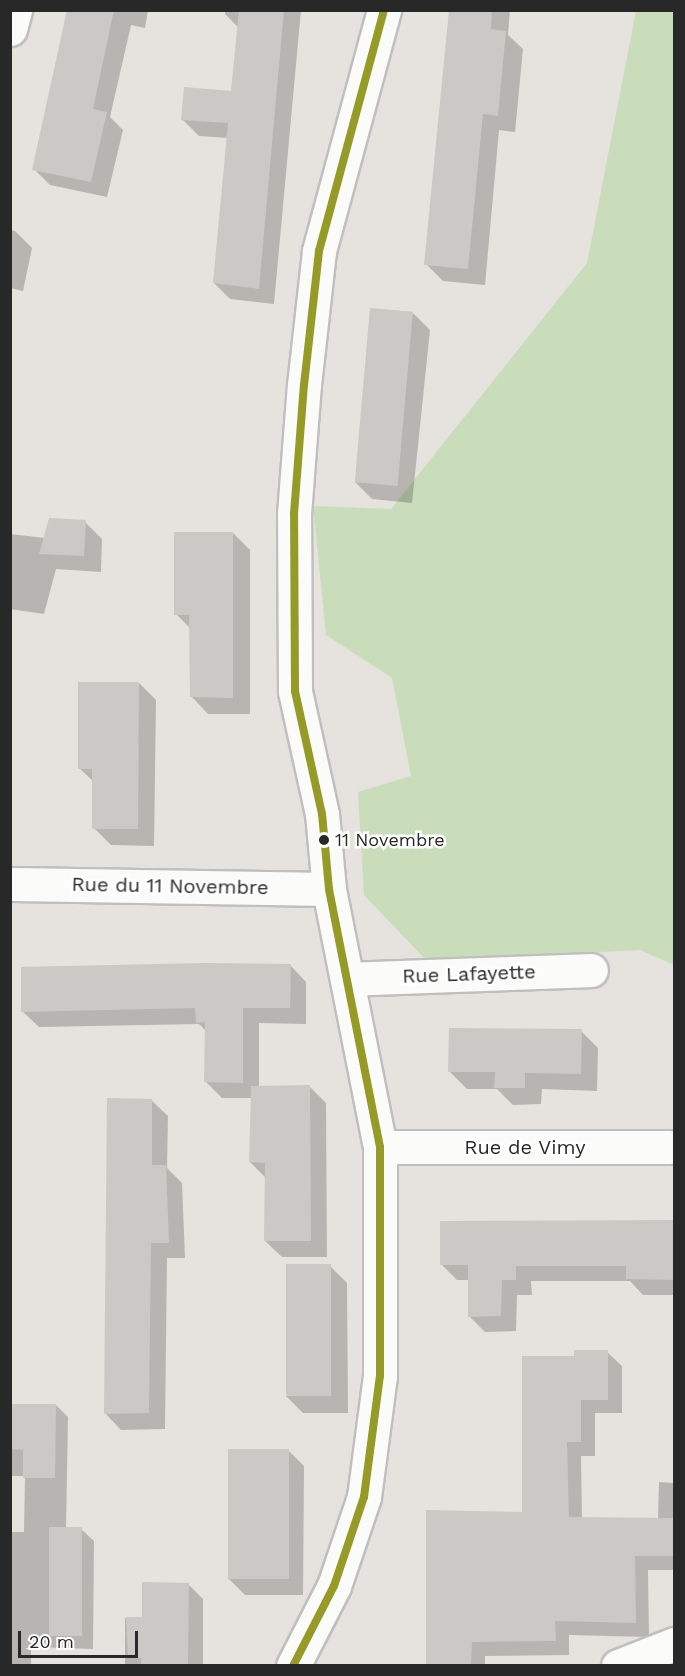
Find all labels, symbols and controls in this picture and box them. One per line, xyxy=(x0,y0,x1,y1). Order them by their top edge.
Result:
place label: 11 Novembre xyxy=(335,829,445,851)
marker: 11 Novembre xyxy=(318,834,330,846)
street label: Rue du 11 Novembre xyxy=(71,872,269,900)
street label: Rue Lafayette xyxy=(402,960,536,988)
street label: Rue de Vimy xyxy=(464,1135,586,1159)
scale bar xyxy=(21,1619,141,1657)
text: 20 m xyxy=(29,1631,74,1652)

